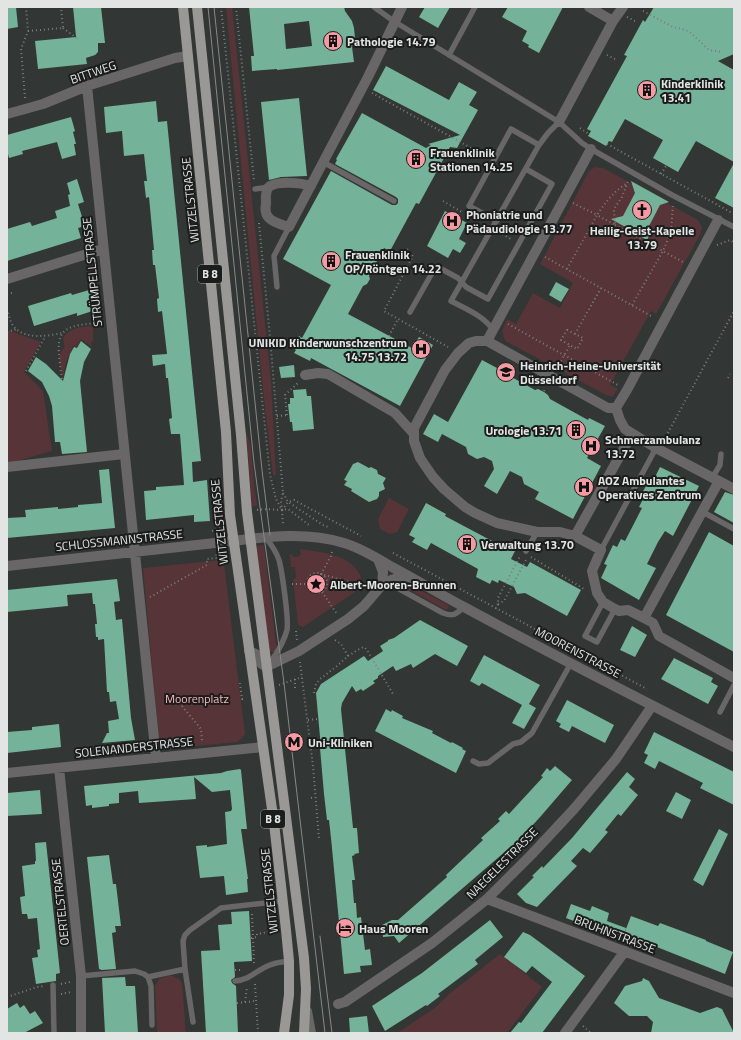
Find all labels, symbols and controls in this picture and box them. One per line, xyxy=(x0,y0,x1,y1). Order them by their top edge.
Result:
building icon: Pathologie 14.79 xyxy=(322,30,344,52)
place label: Pathologie 14.79 xyxy=(347,32,436,51)
street label: BITTWEG xyxy=(67,55,119,89)
place label: Kinderklinik 13.41 xyxy=(661,74,724,107)
building icon: Kinderklinik 13.41 xyxy=(636,79,658,101)
place label: Frauenklinik Stationen 14.25 xyxy=(430,143,513,176)
building icon: Frauenklinik Stationen 14.25 xyxy=(405,148,427,170)
street label: WITZELSTRASSE xyxy=(176,156,204,244)
church icon: Heilig-Geist-Kapelle 13.79 xyxy=(631,199,653,221)
place label: Phoniatrie und Pädaudiologie 13.77 xyxy=(466,205,572,238)
hospital icon: Phoniatrie und Pädaudiologie 13.77 xyxy=(441,210,463,232)
street label: STRÜMPELLSTRASSE xyxy=(77,216,107,328)
place label: Heilig-Geist-Kapelle 13.79 xyxy=(590,221,694,254)
place label: Frauenklinik OP/Röntgen 14.22 xyxy=(345,245,442,278)
building icon: Frauenklinik OP/Röntgen 14.22 xyxy=(320,250,342,272)
road number: B 8 xyxy=(198,265,222,283)
place label: UNIKID Kinderwunschzentrum 14.75 13.72 xyxy=(249,333,407,366)
hospital icon: UNIKID Kinderwunschzentrum 14.75 13.72 xyxy=(410,338,432,360)
place label: Heinrich-Heine-Universität Düsseldorf xyxy=(520,356,662,389)
school or university icon: Heinrich-Heine-Universität Düsseldorf xyxy=(495,361,517,383)
building icon: Urologie 13.71 xyxy=(565,419,587,441)
place label: Urologie 13.71 xyxy=(486,421,562,440)
place label: Schmerzambulanz 13.72 xyxy=(605,430,700,463)
hospital icon: Schmerzambulanz 13.72 xyxy=(580,435,602,457)
place label: AOZ Ambulantes Operatives Zentrum xyxy=(598,471,701,504)
hospital icon: AOZ Ambulantes Operatives Zentrum xyxy=(573,476,595,498)
street label: WITZELSTRASSE xyxy=(205,478,233,566)
street label: SCHLOSSMANNSTRASSE xyxy=(54,524,184,556)
building icon: Verwaltung 13.70 xyxy=(456,533,478,555)
place label: Verwaltung 13.70 xyxy=(481,535,574,554)
place icon: Albert-Mooren-Brunnen xyxy=(305,573,327,595)
place label: Albert-Mooren-Brunnen xyxy=(330,575,456,594)
street label: MOORENSTRASSE xyxy=(532,621,625,683)
park label: Moorenplatz xyxy=(165,689,229,708)
street label: SOLENANDERSTRASSE xyxy=(74,731,194,763)
metro station icon: Uni-Kliniken xyxy=(283,731,305,753)
place label: Uni-Kliniken xyxy=(308,733,372,752)
road number: B 8 xyxy=(261,810,285,828)
street label: NAEGELESTRASSE xyxy=(462,822,543,903)
street label: WITZELSTRASSE xyxy=(255,847,283,935)
street label: OERTELSTRASSE xyxy=(46,857,74,946)
street label: BRUHNSTRASSE xyxy=(572,910,659,958)
hotel icon: Haus Mooren xyxy=(334,917,356,939)
place label: Haus Mooren xyxy=(359,919,428,938)

